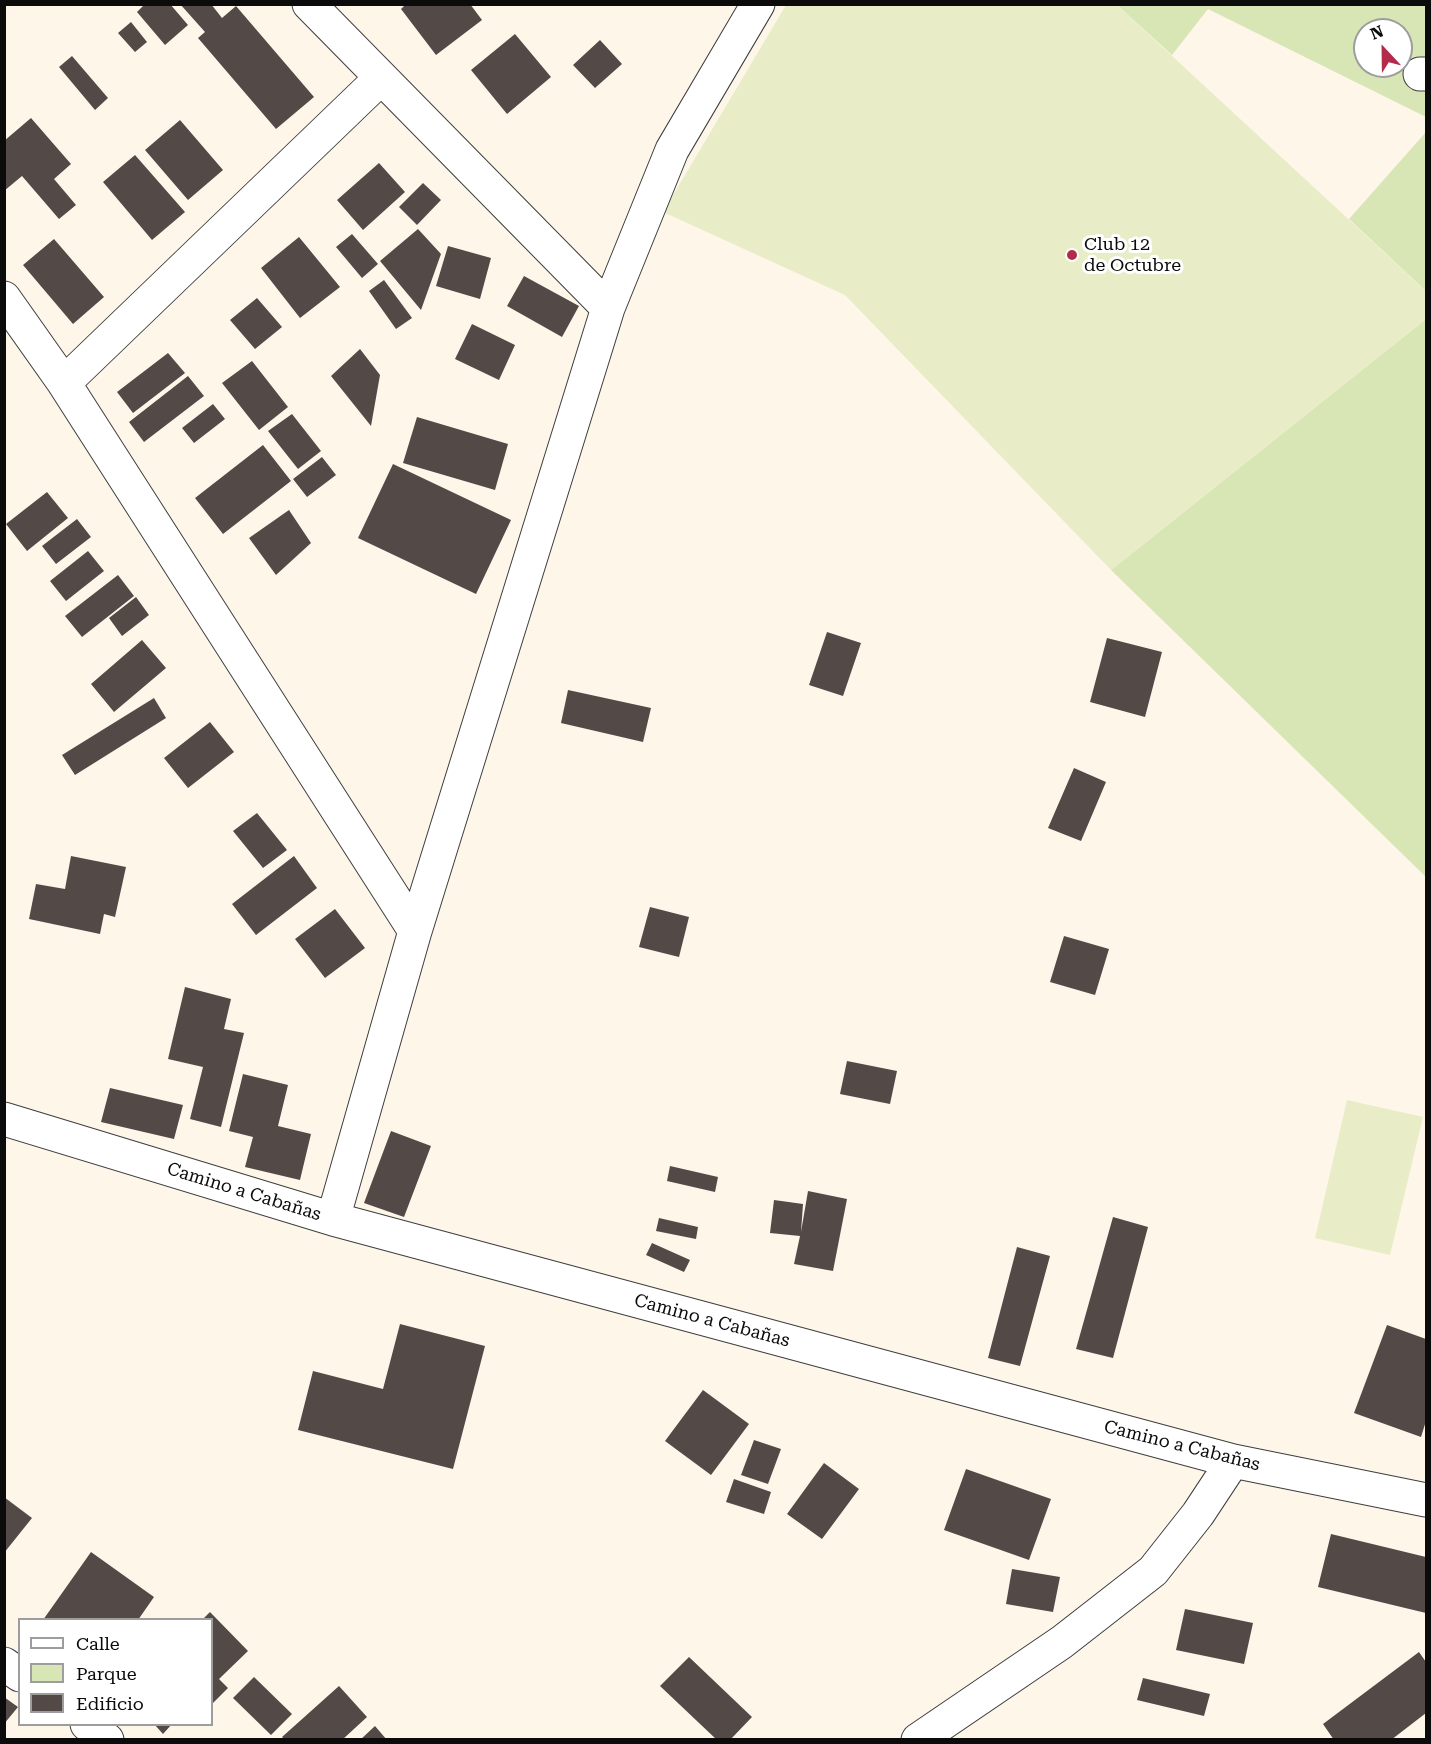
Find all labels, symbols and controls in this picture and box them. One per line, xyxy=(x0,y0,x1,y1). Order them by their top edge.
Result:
north arrow xyxy=(1353,18,1413,78)
text: N xyxy=(1368,22,1386,44)
place label: Club 12 de Octubre xyxy=(1084,234,1181,276)
marker: Club 12 de Octubre xyxy=(1065,248,1079,262)
street label: Camino a Cabañas xyxy=(164,1158,324,1226)
street label: Camino a Cabañas xyxy=(632,1290,792,1352)
street label: Camino a Cabañas xyxy=(1102,1416,1262,1476)
legend xyxy=(18,1618,213,1726)
text: Calle xyxy=(76,1633,120,1654)
text: Parque xyxy=(76,1663,137,1684)
text: Edificio xyxy=(76,1693,144,1714)

